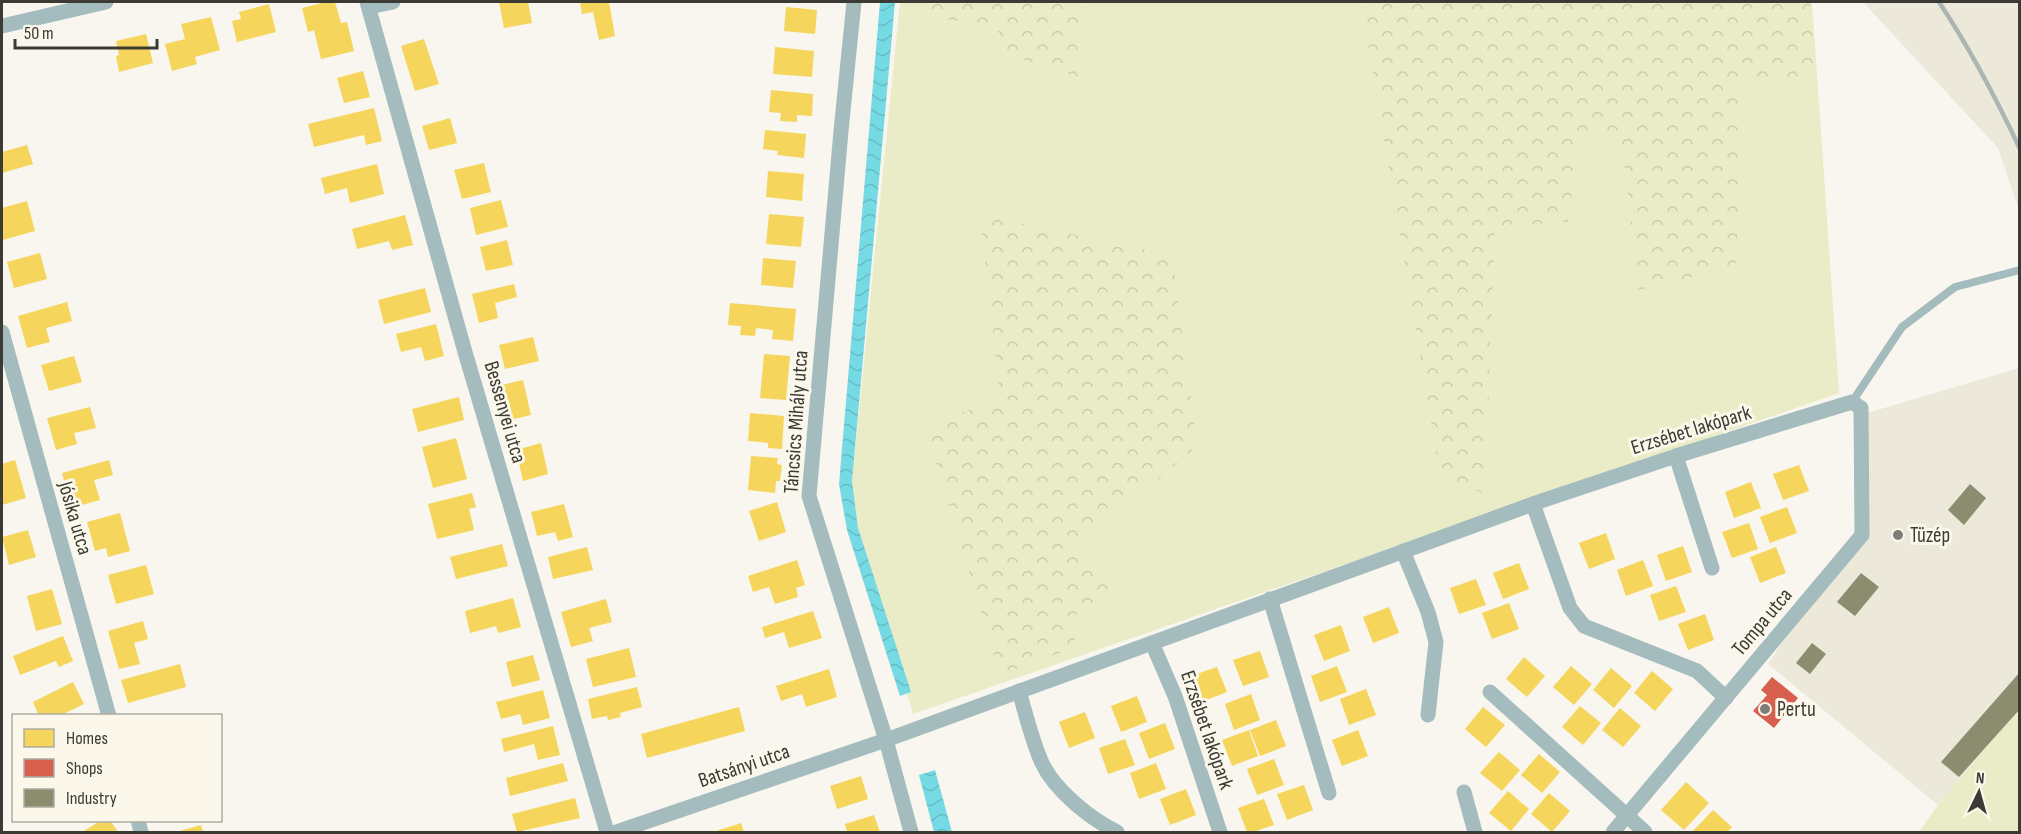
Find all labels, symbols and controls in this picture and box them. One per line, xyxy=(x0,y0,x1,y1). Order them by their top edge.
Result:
scale bar xyxy=(15,12,158,50)
text: 50 m xyxy=(24,23,54,44)
street label: Táncsics Mihály utca xyxy=(779,350,813,494)
street label: Bessenyei utca xyxy=(479,358,531,466)
street label: Erzsébet lakópark xyxy=(1628,400,1754,460)
street label: Jósika utca xyxy=(52,477,97,558)
place label: Tüzép xyxy=(1910,523,1950,548)
marker: Tüzép xyxy=(1891,528,1905,542)
street label: Tompa utca xyxy=(1726,583,1798,661)
street label: Erzsébet lakópark xyxy=(1175,667,1239,793)
place label: Pertu xyxy=(1777,697,1816,722)
marker: Pertu xyxy=(1758,702,1772,716)
legend xyxy=(12,714,222,822)
text: Homes xyxy=(66,728,108,749)
street label: Batsányi utca xyxy=(695,739,793,793)
text: Shops xyxy=(66,758,103,779)
north arrow xyxy=(1949,762,2009,822)
text: N xyxy=(1975,769,1985,788)
text: Industry xyxy=(66,788,117,809)

